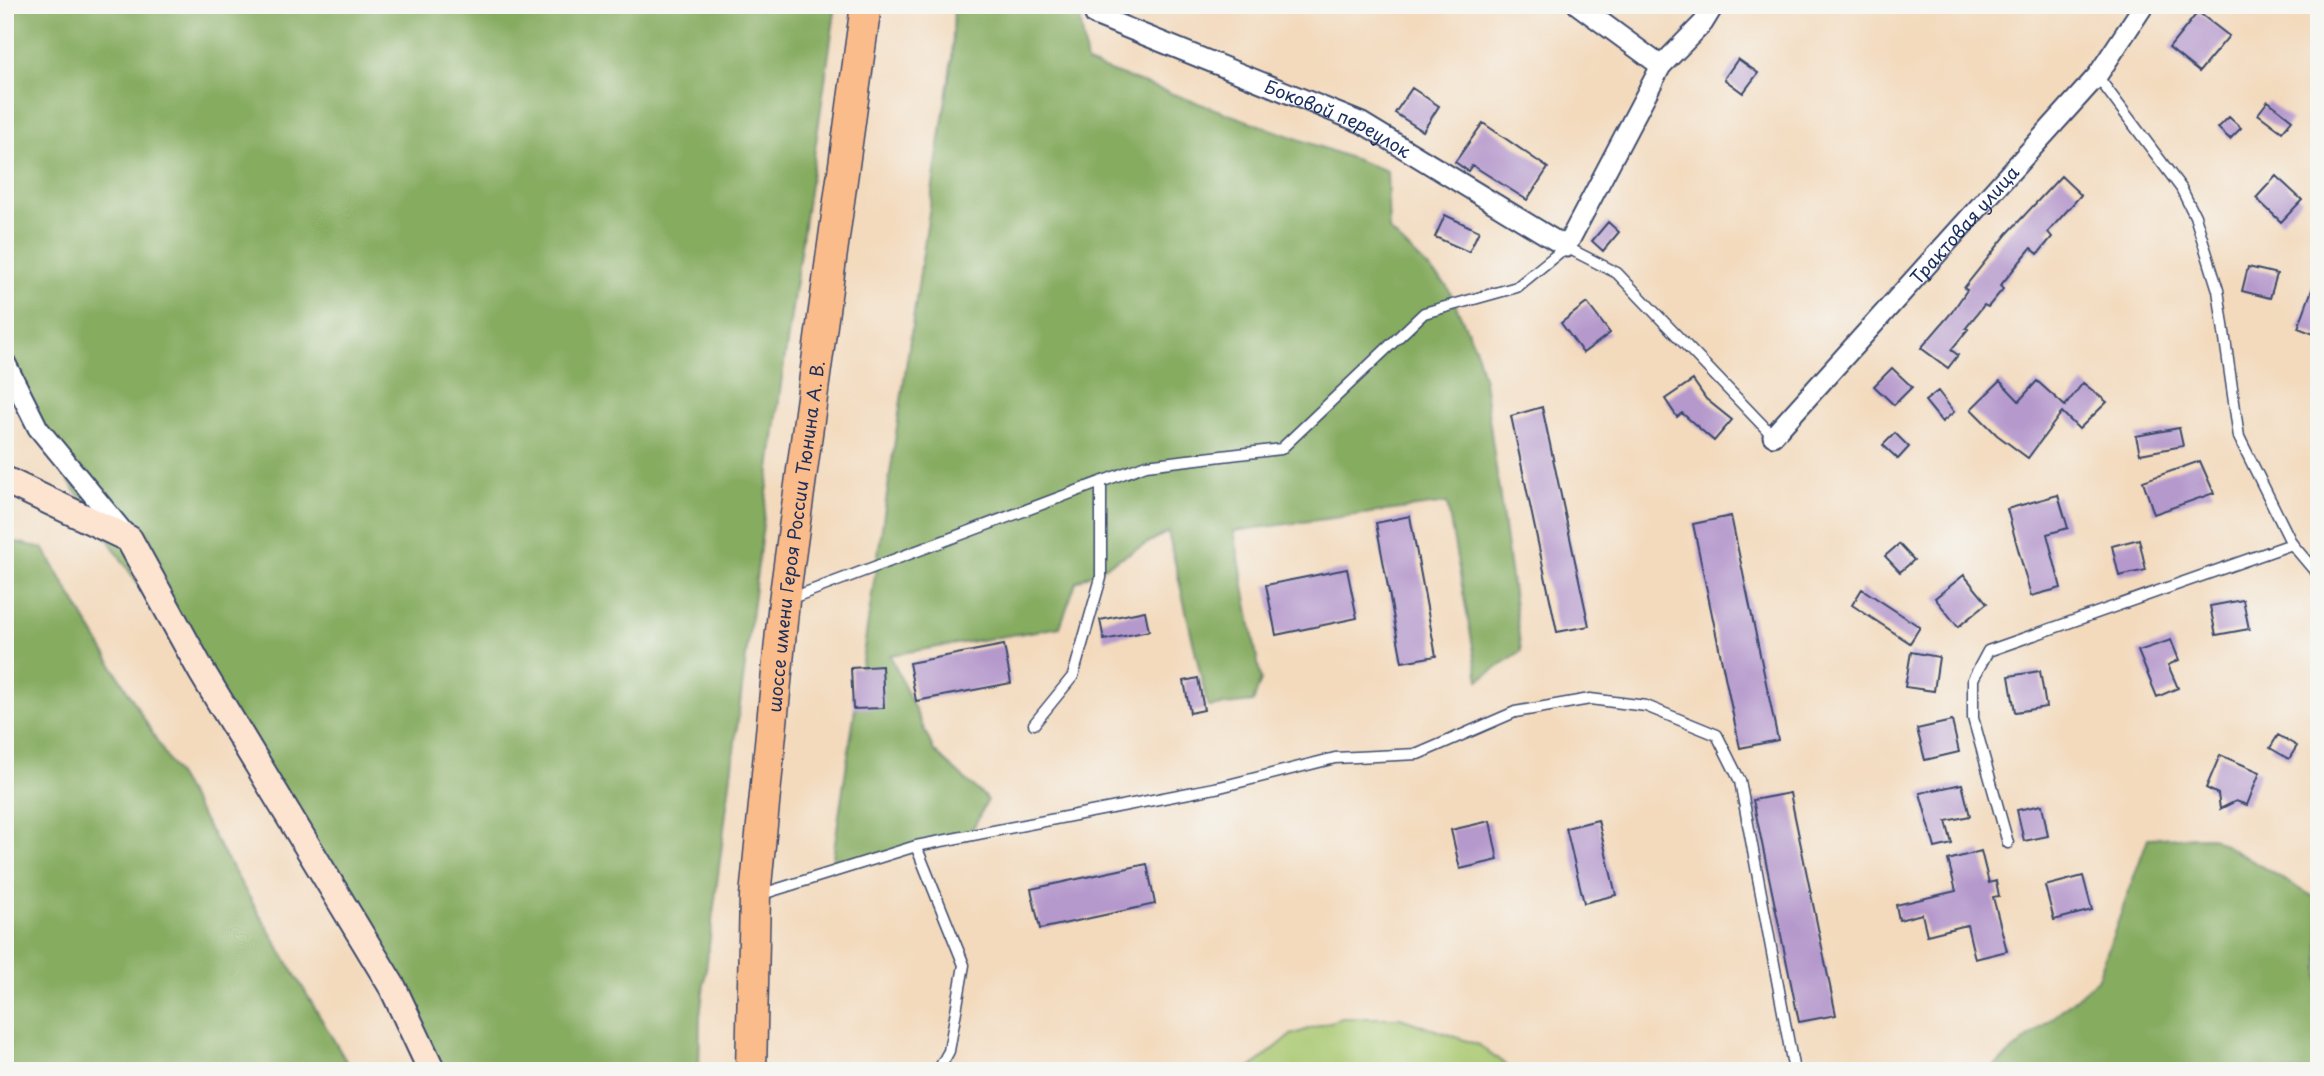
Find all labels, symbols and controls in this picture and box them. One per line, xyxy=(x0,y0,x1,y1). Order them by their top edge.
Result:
street label: Боковой переулок xyxy=(1261,72,1417,164)
street label: Трактовая улица xyxy=(1903,158,2025,290)
street label: шоссе имени Героя России Тюнина А. В. xyxy=(760,359,830,713)

